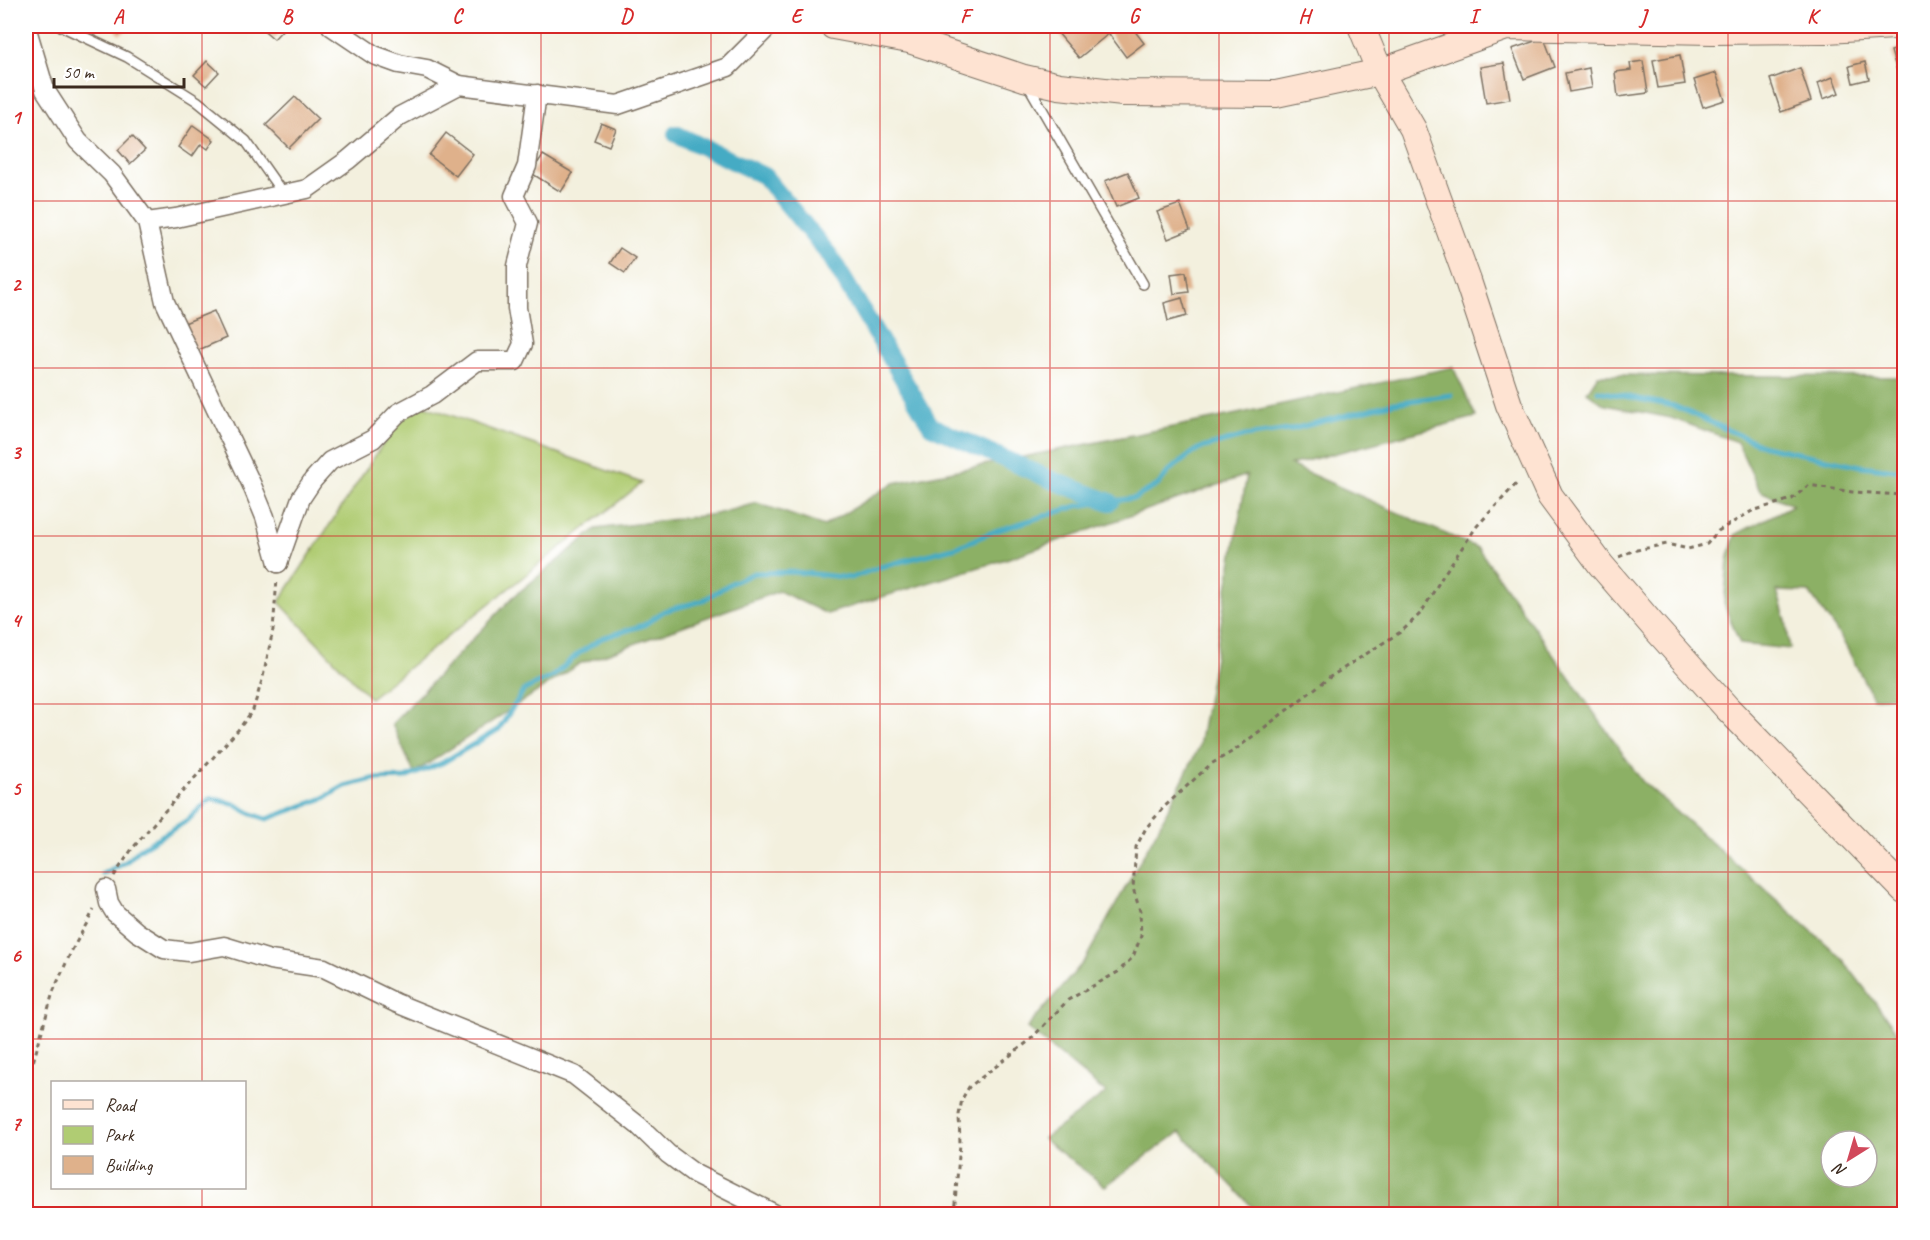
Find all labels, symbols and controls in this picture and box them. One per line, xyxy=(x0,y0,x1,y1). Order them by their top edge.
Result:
text: A xyxy=(113,4,125,29)
text: B xyxy=(282,4,294,29)
text: C xyxy=(452,4,464,29)
text: D xyxy=(620,4,634,29)
text: E xyxy=(791,4,805,29)
text: F xyxy=(960,4,974,29)
text: G xyxy=(1129,4,1142,29)
text: H xyxy=(1298,4,1313,29)
text: I xyxy=(1469,4,1482,29)
text: J xyxy=(1638,4,1650,29)
text: K xyxy=(1807,4,1821,29)
scale bar xyxy=(54,51,184,89)
text: 50 m xyxy=(63,61,96,83)
text: 1 xyxy=(12,105,23,130)
text: 2 xyxy=(12,272,23,297)
text: 3 xyxy=(12,440,23,465)
text: 4 xyxy=(12,608,24,633)
text: 5 xyxy=(12,776,23,801)
text: 6 xyxy=(11,943,22,968)
legend xyxy=(51,1081,246,1189)
text: Road xyxy=(105,1094,138,1116)
text: 7 xyxy=(12,1111,23,1136)
text: Park xyxy=(105,1124,135,1146)
north arrow xyxy=(1819,1129,1879,1189)
text: Building xyxy=(105,1154,154,1176)
text: N xyxy=(1828,1157,1851,1181)

